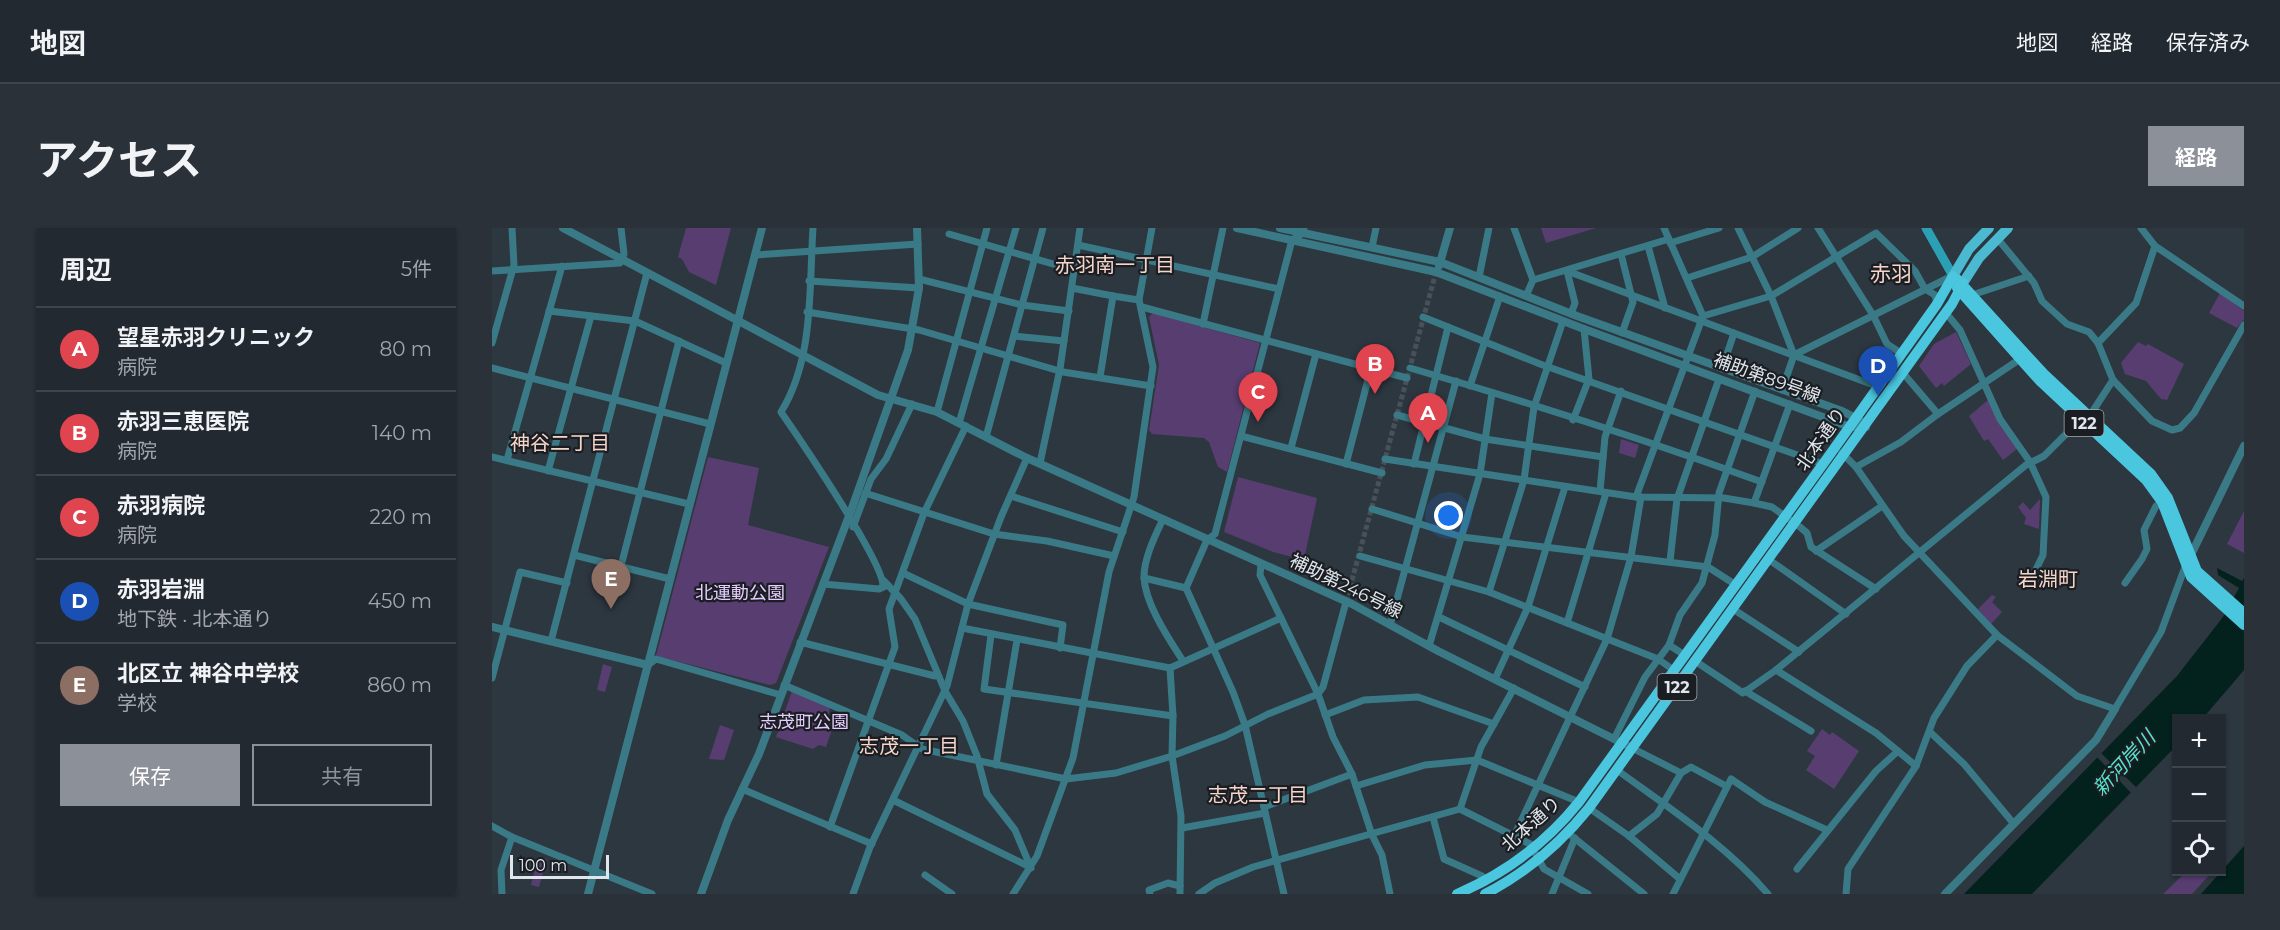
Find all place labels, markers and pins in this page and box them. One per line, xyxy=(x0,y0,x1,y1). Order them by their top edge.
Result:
pin: B xyxy=(1356,344,1394,394)
pin: D xyxy=(1858,346,1898,396)
pin: C xyxy=(1238,372,1278,422)
pin: A xyxy=(1408,394,1448,443)
pin: E xyxy=(592,560,630,609)

